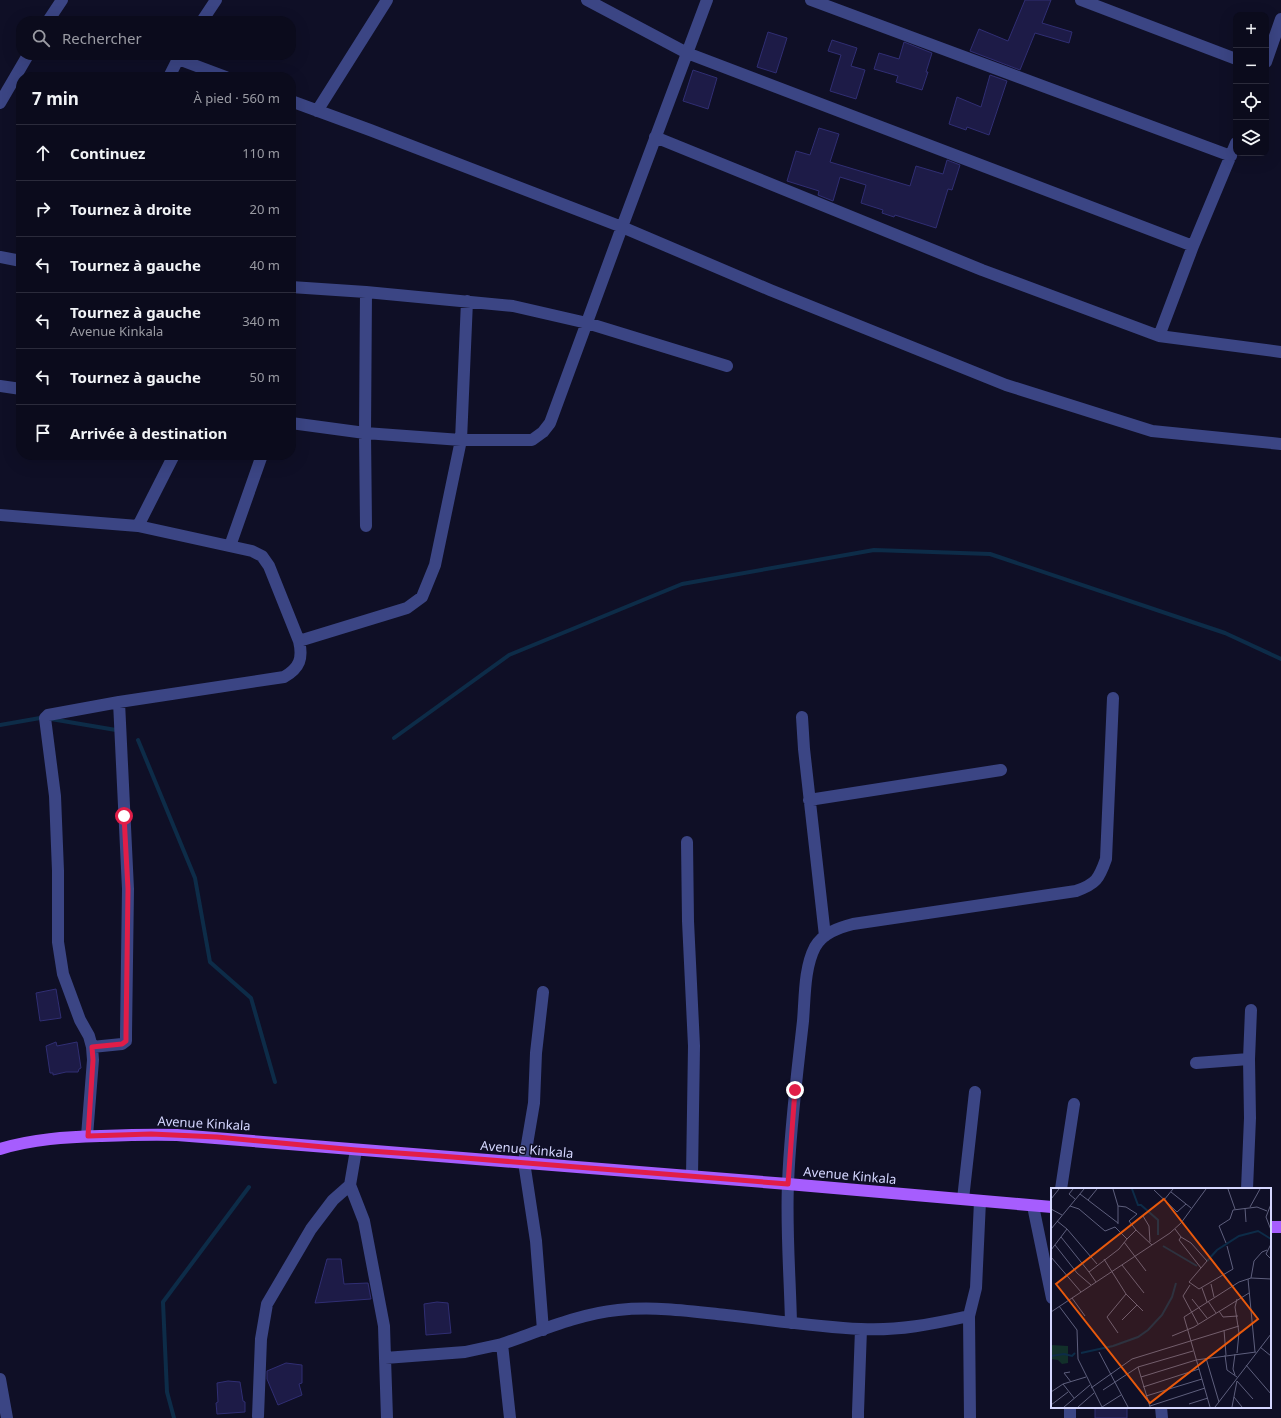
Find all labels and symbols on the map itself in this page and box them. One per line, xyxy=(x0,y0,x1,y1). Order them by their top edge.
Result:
route start xyxy=(115,807,133,825)
route end xyxy=(786,1081,804,1099)
street label: Avenue Kinkala xyxy=(157,1112,251,1134)
street label: Avenue Kinkala xyxy=(480,1136,574,1162)
street label: Avenue Kinkala xyxy=(803,1162,897,1188)
inset map xyxy=(1051,1188,1271,1408)

